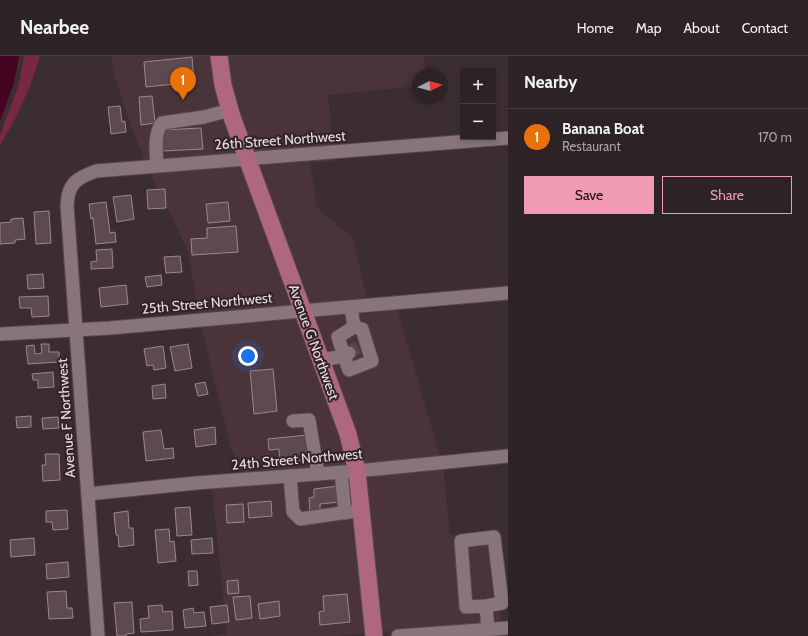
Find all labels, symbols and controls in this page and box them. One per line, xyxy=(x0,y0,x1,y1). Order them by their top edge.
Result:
text: Nearbee xyxy=(20,16,89,39)
text: Home xyxy=(577,19,614,37)
text: Map xyxy=(636,19,661,37)
text: About xyxy=(683,19,720,37)
text: Contact xyxy=(742,19,788,37)
pin: 1 xyxy=(170,67,196,100)
north arrow xyxy=(412,68,448,104)
map controls xyxy=(460,68,496,140)
button: + xyxy=(460,68,496,104)
text: Nearby xyxy=(524,72,577,92)
button: − xyxy=(460,104,496,140)
text: Banana Boat xyxy=(562,120,644,138)
street label: 26th Street Northwest xyxy=(214,126,347,154)
text: 1 xyxy=(535,129,539,145)
text: 170 m xyxy=(758,129,792,145)
text: Restaurant xyxy=(562,138,621,154)
button: Save xyxy=(524,176,654,214)
button: Share xyxy=(662,176,792,214)
street label: Avenue G Northwest xyxy=(285,282,343,403)
street label: 25th Street Northwest xyxy=(141,288,273,318)
your location xyxy=(238,346,258,366)
street label: Avenue F Northwest xyxy=(53,357,79,478)
street label: 24th Street Northwest xyxy=(231,444,364,474)

